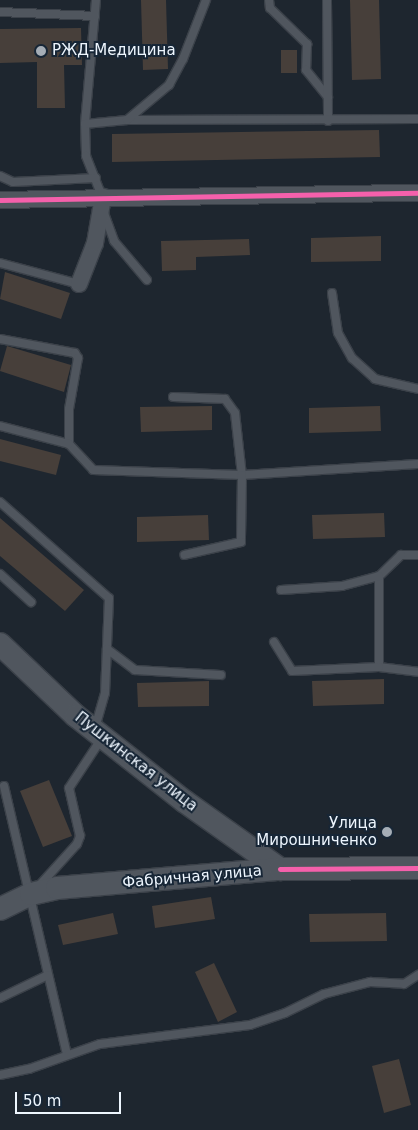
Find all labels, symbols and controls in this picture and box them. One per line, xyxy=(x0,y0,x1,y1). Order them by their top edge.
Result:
place label: РЖД-Медицина xyxy=(52,42,176,60)
marker: РЖД-Медицина xyxy=(34,44,48,58)
street label: Пушкинская улица xyxy=(71,709,201,815)
place label: Улица Мирошниченко xyxy=(256,814,377,849)
marker: Улица Мирошниченко xyxy=(381,826,393,838)
street label: Фабричная улица xyxy=(122,862,262,892)
scale bar xyxy=(18,1082,124,1114)
text: 50 m xyxy=(23,1092,61,1110)

